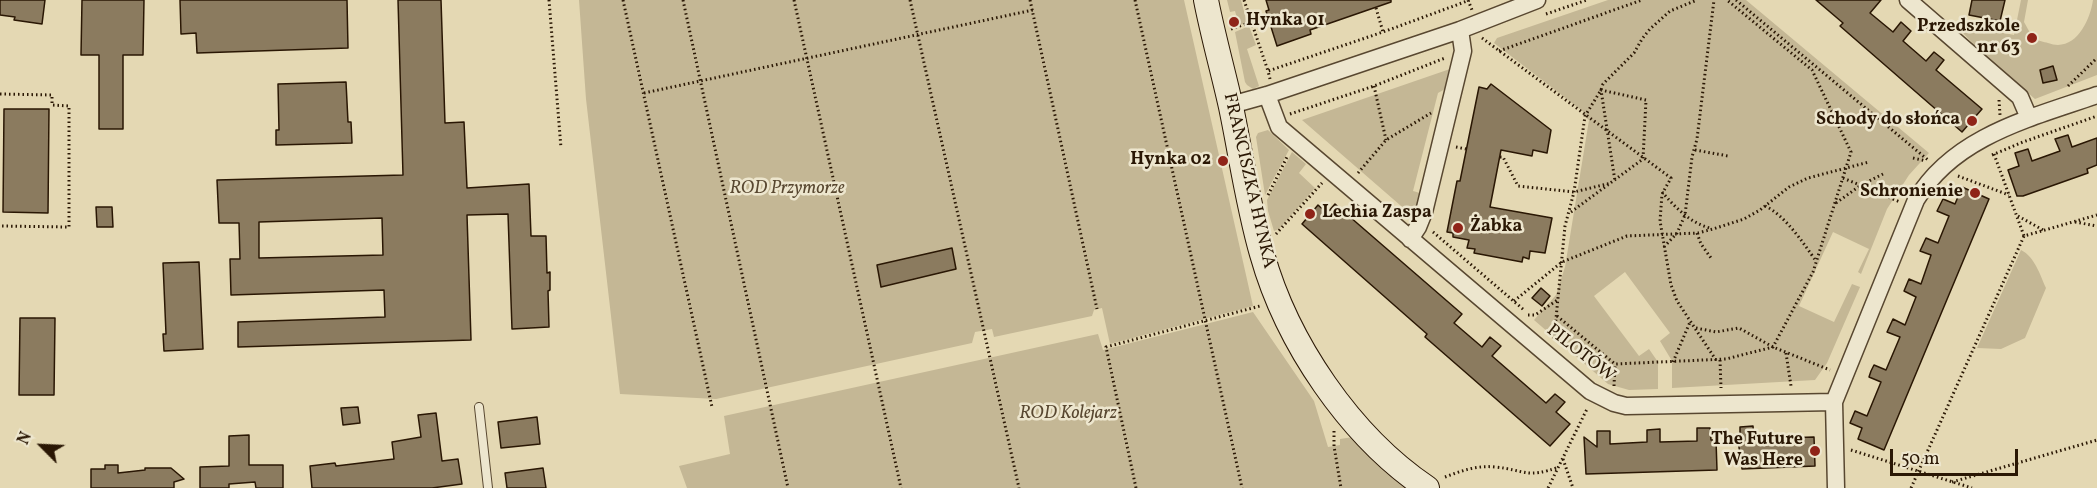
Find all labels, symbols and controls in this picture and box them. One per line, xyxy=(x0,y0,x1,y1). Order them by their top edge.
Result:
place label: Hynka 01 xyxy=(1246,11,1325,33)
marker: Hynka 01 xyxy=(1227,15,1241,29)
place label: Przedszkole nr 63 xyxy=(1917,17,2020,60)
marker: Przedszkole nr 63 xyxy=(2025,31,2039,45)
street label: FRANCISZKA HYNKA xyxy=(1217,91,1279,271)
place label: Schody do słońca xyxy=(1816,110,1960,132)
marker: Schody do słońca xyxy=(1965,114,1979,128)
place label: Hynka 02 xyxy=(1130,150,1211,172)
marker: Hynka 02 xyxy=(1216,154,1230,168)
park label: ROD Przymorze xyxy=(729,179,845,201)
place label: Schronienie xyxy=(1860,182,1963,204)
marker: Schronienie xyxy=(1968,186,1982,200)
place label: Lechia Zaspa xyxy=(1322,203,1432,225)
marker: Lechia Zaspa xyxy=(1303,207,1317,221)
place label: Żabka xyxy=(1470,217,1522,239)
marker: Żabka xyxy=(1451,221,1465,235)
street label: PILOTÓW xyxy=(1541,320,1619,388)
park label: ROD Kolejarz xyxy=(1019,404,1117,426)
north arrow xyxy=(12,416,72,476)
text: N xyxy=(13,429,38,448)
place label: The Future Was Here xyxy=(1711,430,1803,472)
scale bar xyxy=(1893,437,2020,475)
marker: The Future Was Here xyxy=(1808,444,1822,458)
text: 50 m xyxy=(1901,447,1940,472)

